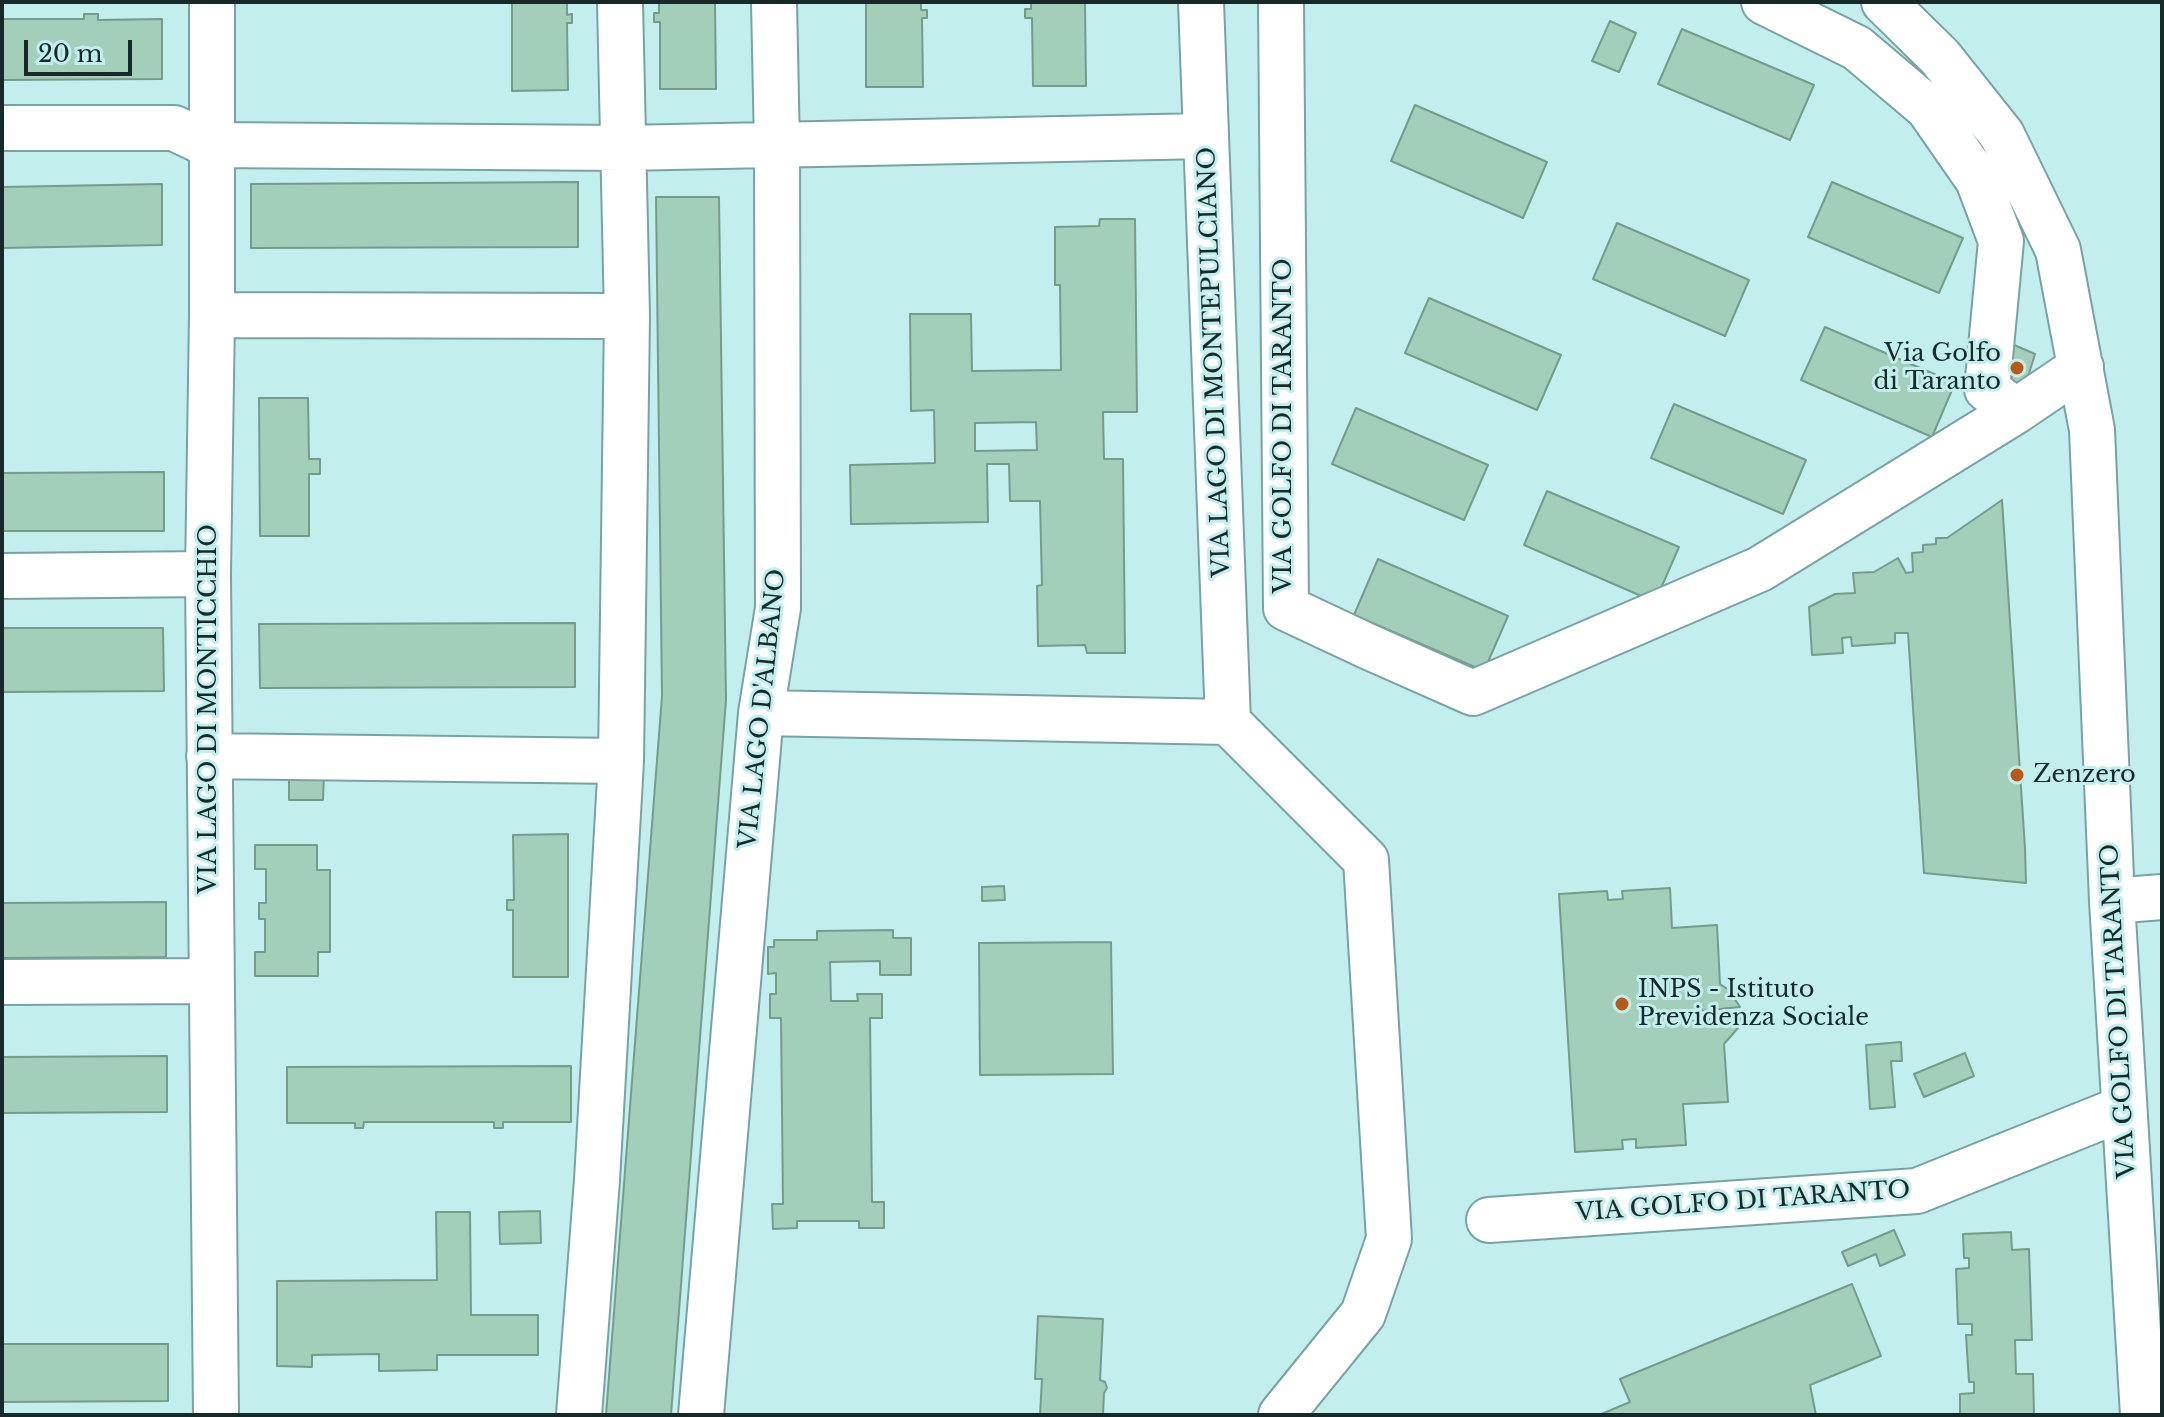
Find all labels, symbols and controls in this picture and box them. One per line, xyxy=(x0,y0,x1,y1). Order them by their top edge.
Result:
scale bar xyxy=(28,24,136,74)
text: 20 m xyxy=(38,39,103,68)
street label: VIA LAGO DI MONTEPULCIANO xyxy=(1193,146,1237,578)
street label: VIA GOLFO DI TARANTO xyxy=(1270,258,1298,594)
place label: Via Golfo di Taranto xyxy=(1874,340,2001,396)
marker: Via Golfo di Taranto xyxy=(2008,359,2026,377)
street label: VIA LAGO DI MONTICCHIO xyxy=(195,524,223,894)
street label: VIA LAGO D'ALBANO xyxy=(734,568,792,850)
place label: Zenzero xyxy=(2033,761,2136,789)
marker: Zenzero xyxy=(2008,766,2026,784)
street label: VIA GOLFO DI TARANTO xyxy=(2096,843,2142,1179)
place label: INPS - Istituto Previdenza Sociale xyxy=(1638,976,1869,1032)
marker: INPS - Istituto Previdenza Sociale xyxy=(1613,995,1631,1013)
street label: VIA GOLFO DI TARANTO xyxy=(1575,1176,1911,1228)

